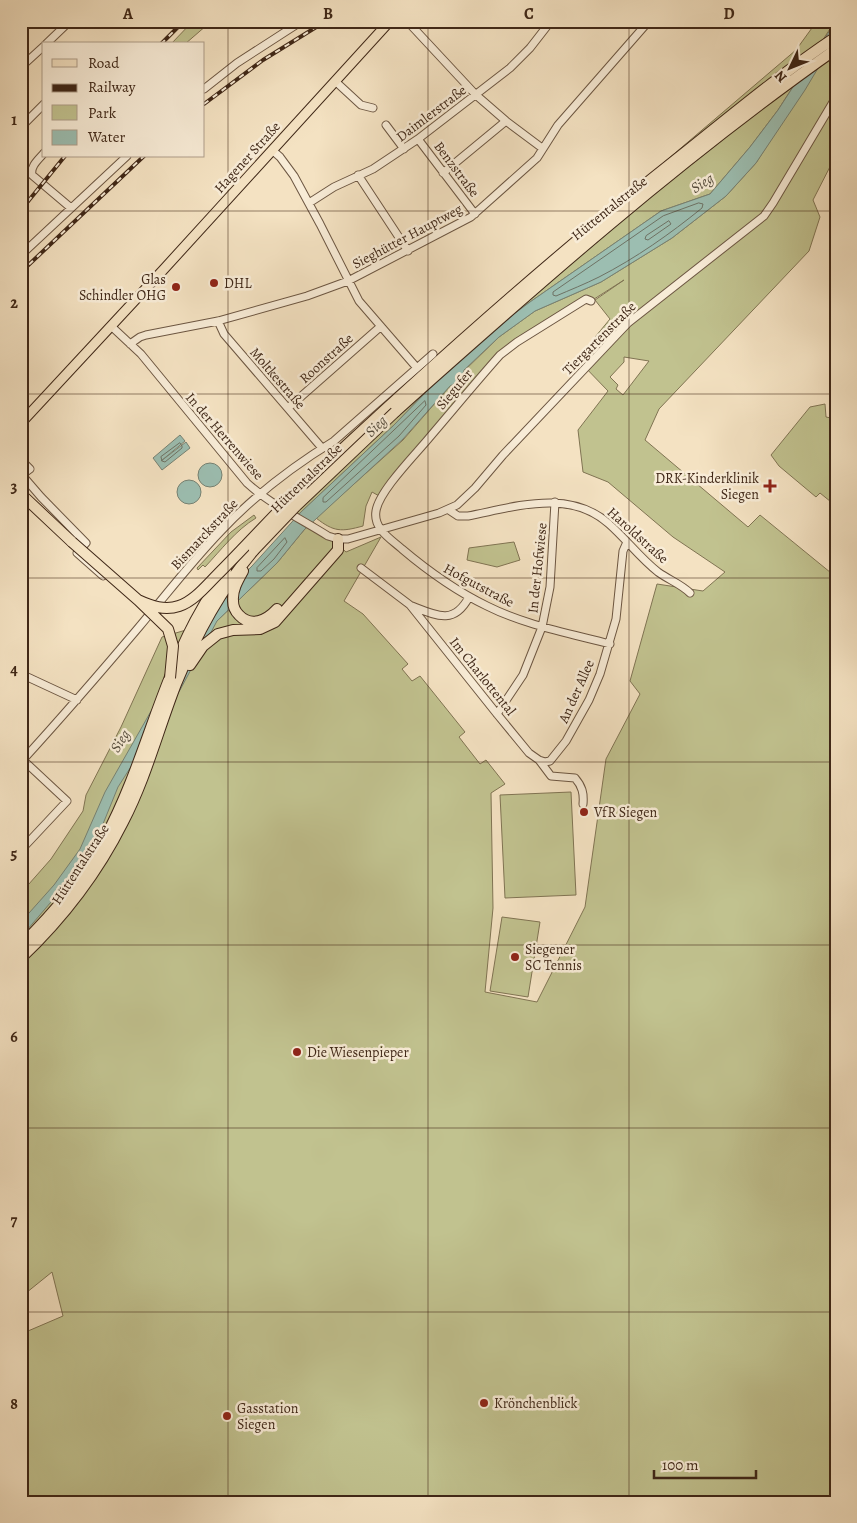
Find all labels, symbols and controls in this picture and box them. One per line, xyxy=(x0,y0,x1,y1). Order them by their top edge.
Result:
text: A xyxy=(122,3,134,25)
text: B xyxy=(323,3,333,25)
text: C xyxy=(524,3,534,25)
text: D xyxy=(723,3,735,25)
legend xyxy=(42,42,205,158)
north arrow xyxy=(764,42,814,92)
text: Road xyxy=(88,53,120,73)
text: N xyxy=(770,66,791,87)
text: Railway xyxy=(88,77,136,97)
street label: Daimlerstraße xyxy=(392,81,470,146)
text: Park xyxy=(88,103,117,123)
text: 1 xyxy=(11,109,17,131)
street label: Hagener Straße xyxy=(210,117,285,197)
text: Water xyxy=(87,127,125,147)
street label: Benzstraße xyxy=(429,138,484,201)
water label: Sieg xyxy=(687,168,717,198)
street label: Hüttentalstraße xyxy=(567,172,651,245)
street label: Sieghütter Hauptweg xyxy=(349,199,466,274)
place label: Glas Schindler OHG xyxy=(79,270,166,305)
place label: DHL xyxy=(224,274,252,293)
marker: DHL xyxy=(208,277,220,289)
marker: Glas Schindler OHG xyxy=(170,281,182,293)
text: 2 xyxy=(10,292,18,314)
street label: Tiergartenstraße xyxy=(558,297,640,379)
street label: Roonstraße xyxy=(295,329,357,388)
street label: Moltkestraße xyxy=(245,343,310,413)
street label: Siegufer xyxy=(432,364,477,414)
street label: In der Herrenwiese xyxy=(181,389,268,484)
water label: Sieg xyxy=(361,410,392,441)
street label: Hüttentalstraße xyxy=(267,439,346,517)
place label: DRK-Kinderklinik Siegen xyxy=(655,469,759,504)
text: 3 xyxy=(11,476,18,498)
marker: DRK-Kinderklinik Siegen xyxy=(763,479,777,493)
street label: Bismarckstraße xyxy=(167,495,242,574)
street label: Haroldstraße xyxy=(603,503,672,568)
street label: In der Hofwiese xyxy=(523,522,552,614)
street label: Hofgutstraße xyxy=(440,559,517,612)
street label: Im Charlottental xyxy=(445,633,520,720)
street label: An der Allee xyxy=(554,656,599,727)
text: 4 xyxy=(10,659,18,681)
water label: Sieg xyxy=(105,726,135,756)
place label: VfR Siegen xyxy=(593,803,657,822)
marker: VfR Siegen xyxy=(578,806,590,818)
street label: Hüttentalstraße xyxy=(47,820,114,908)
text: 5 xyxy=(11,843,18,865)
place label: Siegener SC Tennis xyxy=(525,940,582,975)
marker: Siegener SC Tennis xyxy=(509,951,521,963)
text: 6 xyxy=(10,1026,18,1048)
place label: Die Wiesenpieper xyxy=(307,1043,409,1062)
marker: Die Wiesenpieper xyxy=(291,1046,303,1058)
text: 7 xyxy=(11,1210,18,1232)
text: 8 xyxy=(10,1393,18,1415)
place label: Krönchenblick xyxy=(494,1394,577,1413)
marker: Krönchenblick xyxy=(478,1397,490,1409)
place label: Gasstation Siegen xyxy=(237,1399,299,1434)
marker: Gasstation Siegen xyxy=(221,1410,233,1422)
scale bar xyxy=(654,1448,757,1480)
text: 100 m xyxy=(662,1455,699,1475)

